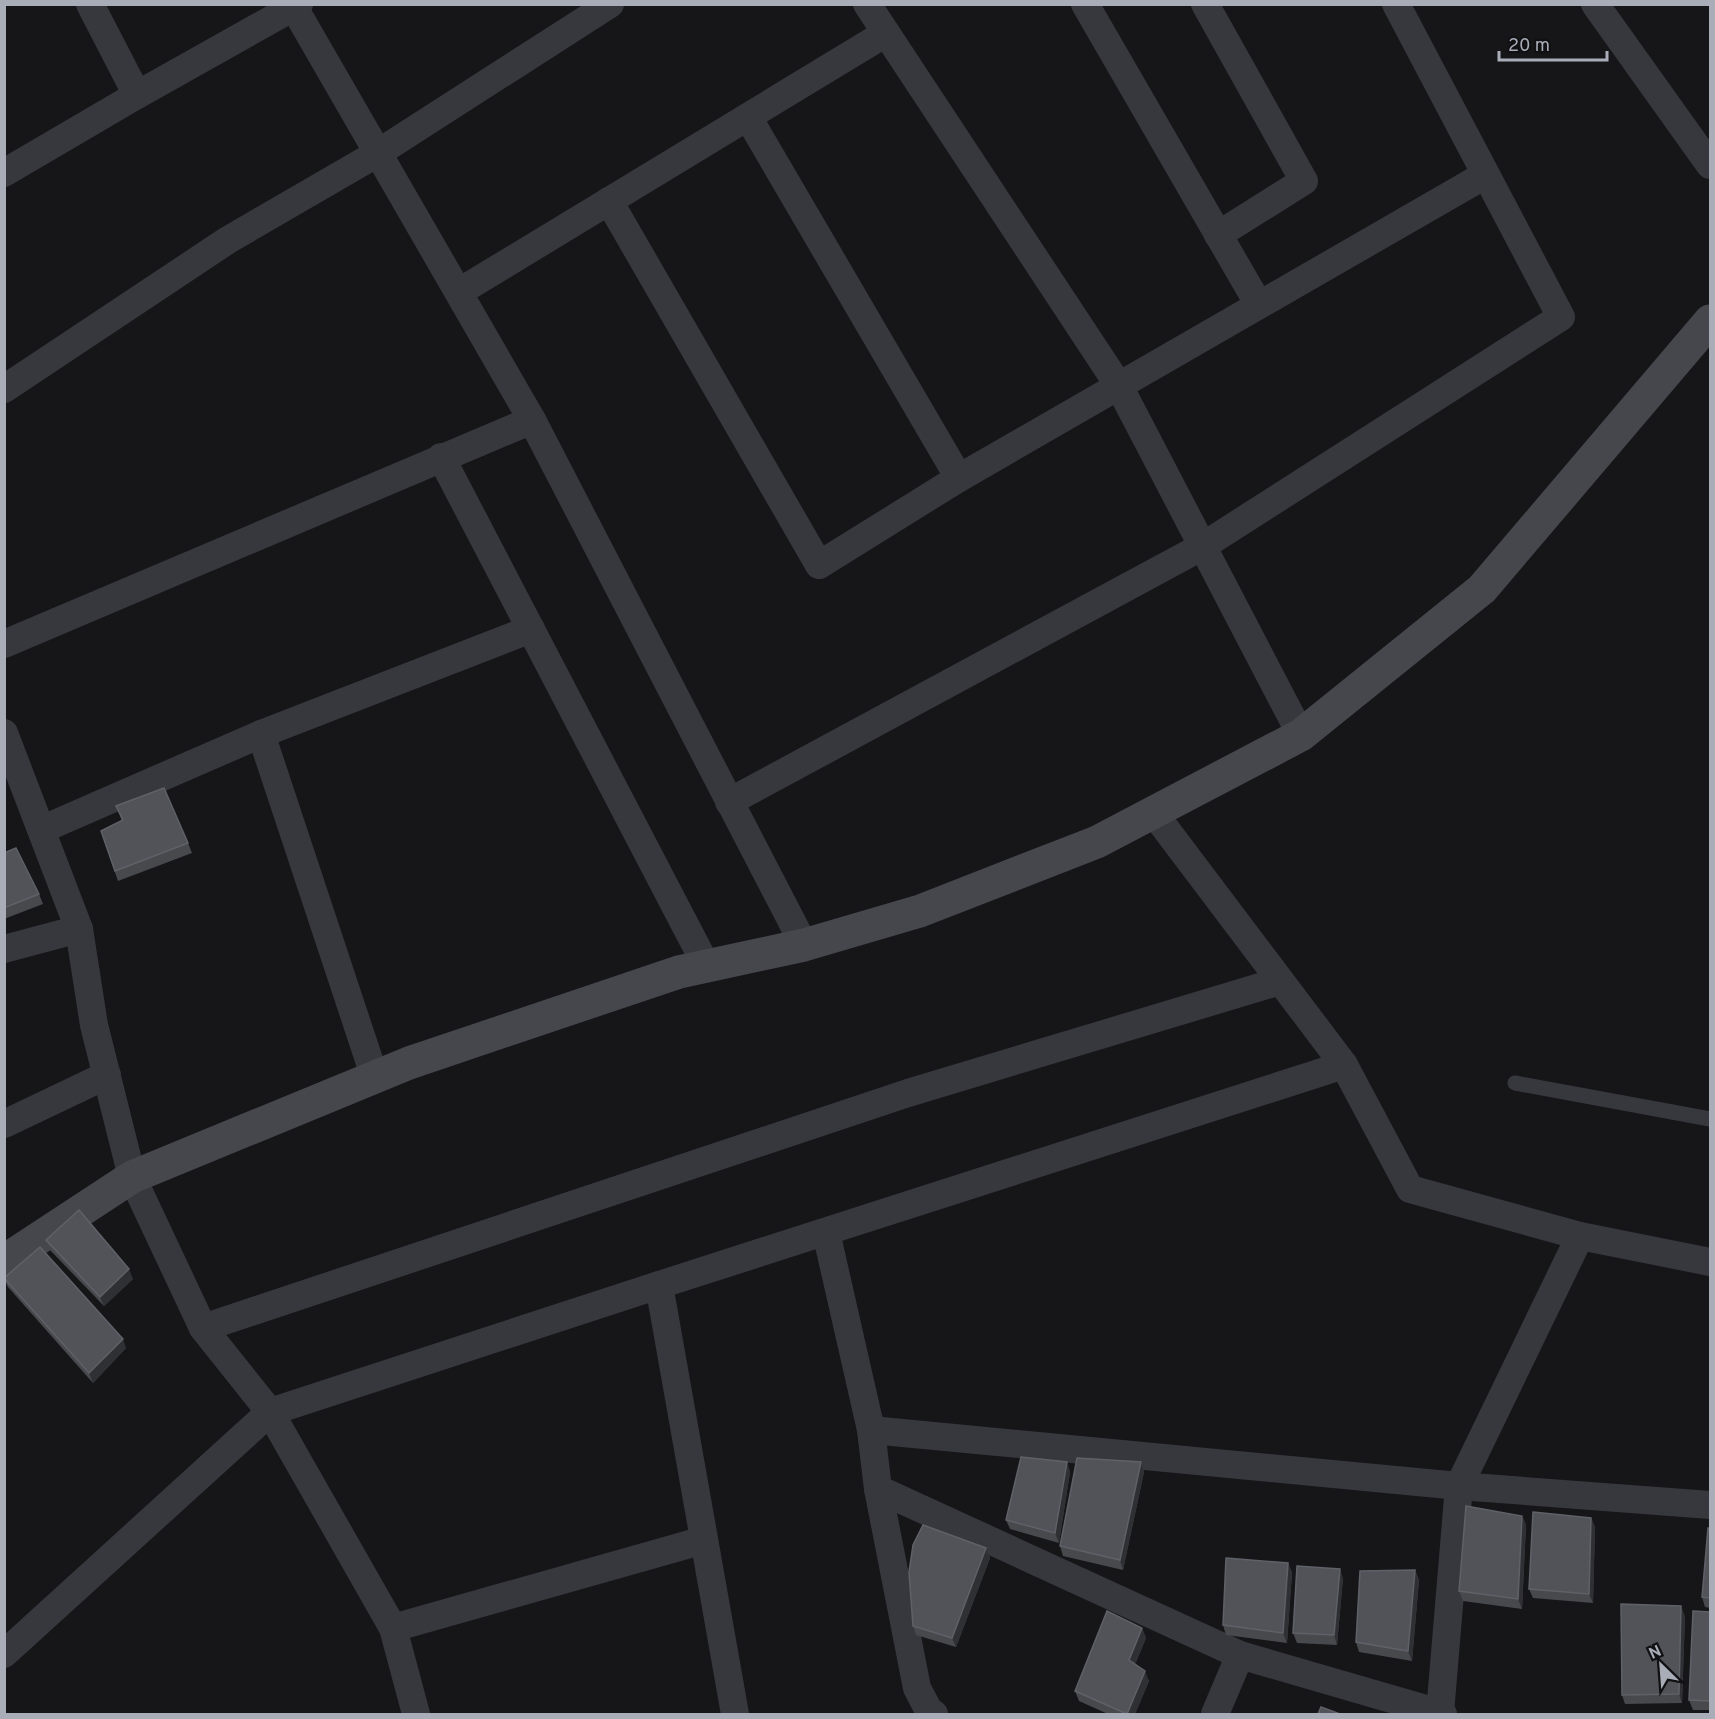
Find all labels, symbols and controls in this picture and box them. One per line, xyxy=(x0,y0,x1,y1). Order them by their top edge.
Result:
scale bar xyxy=(1499,24,1607,62)
text: 20 m xyxy=(1508,35,1550,58)
north arrow xyxy=(1631,1635,1691,1695)
text: N xyxy=(1646,1642,1665,1665)

